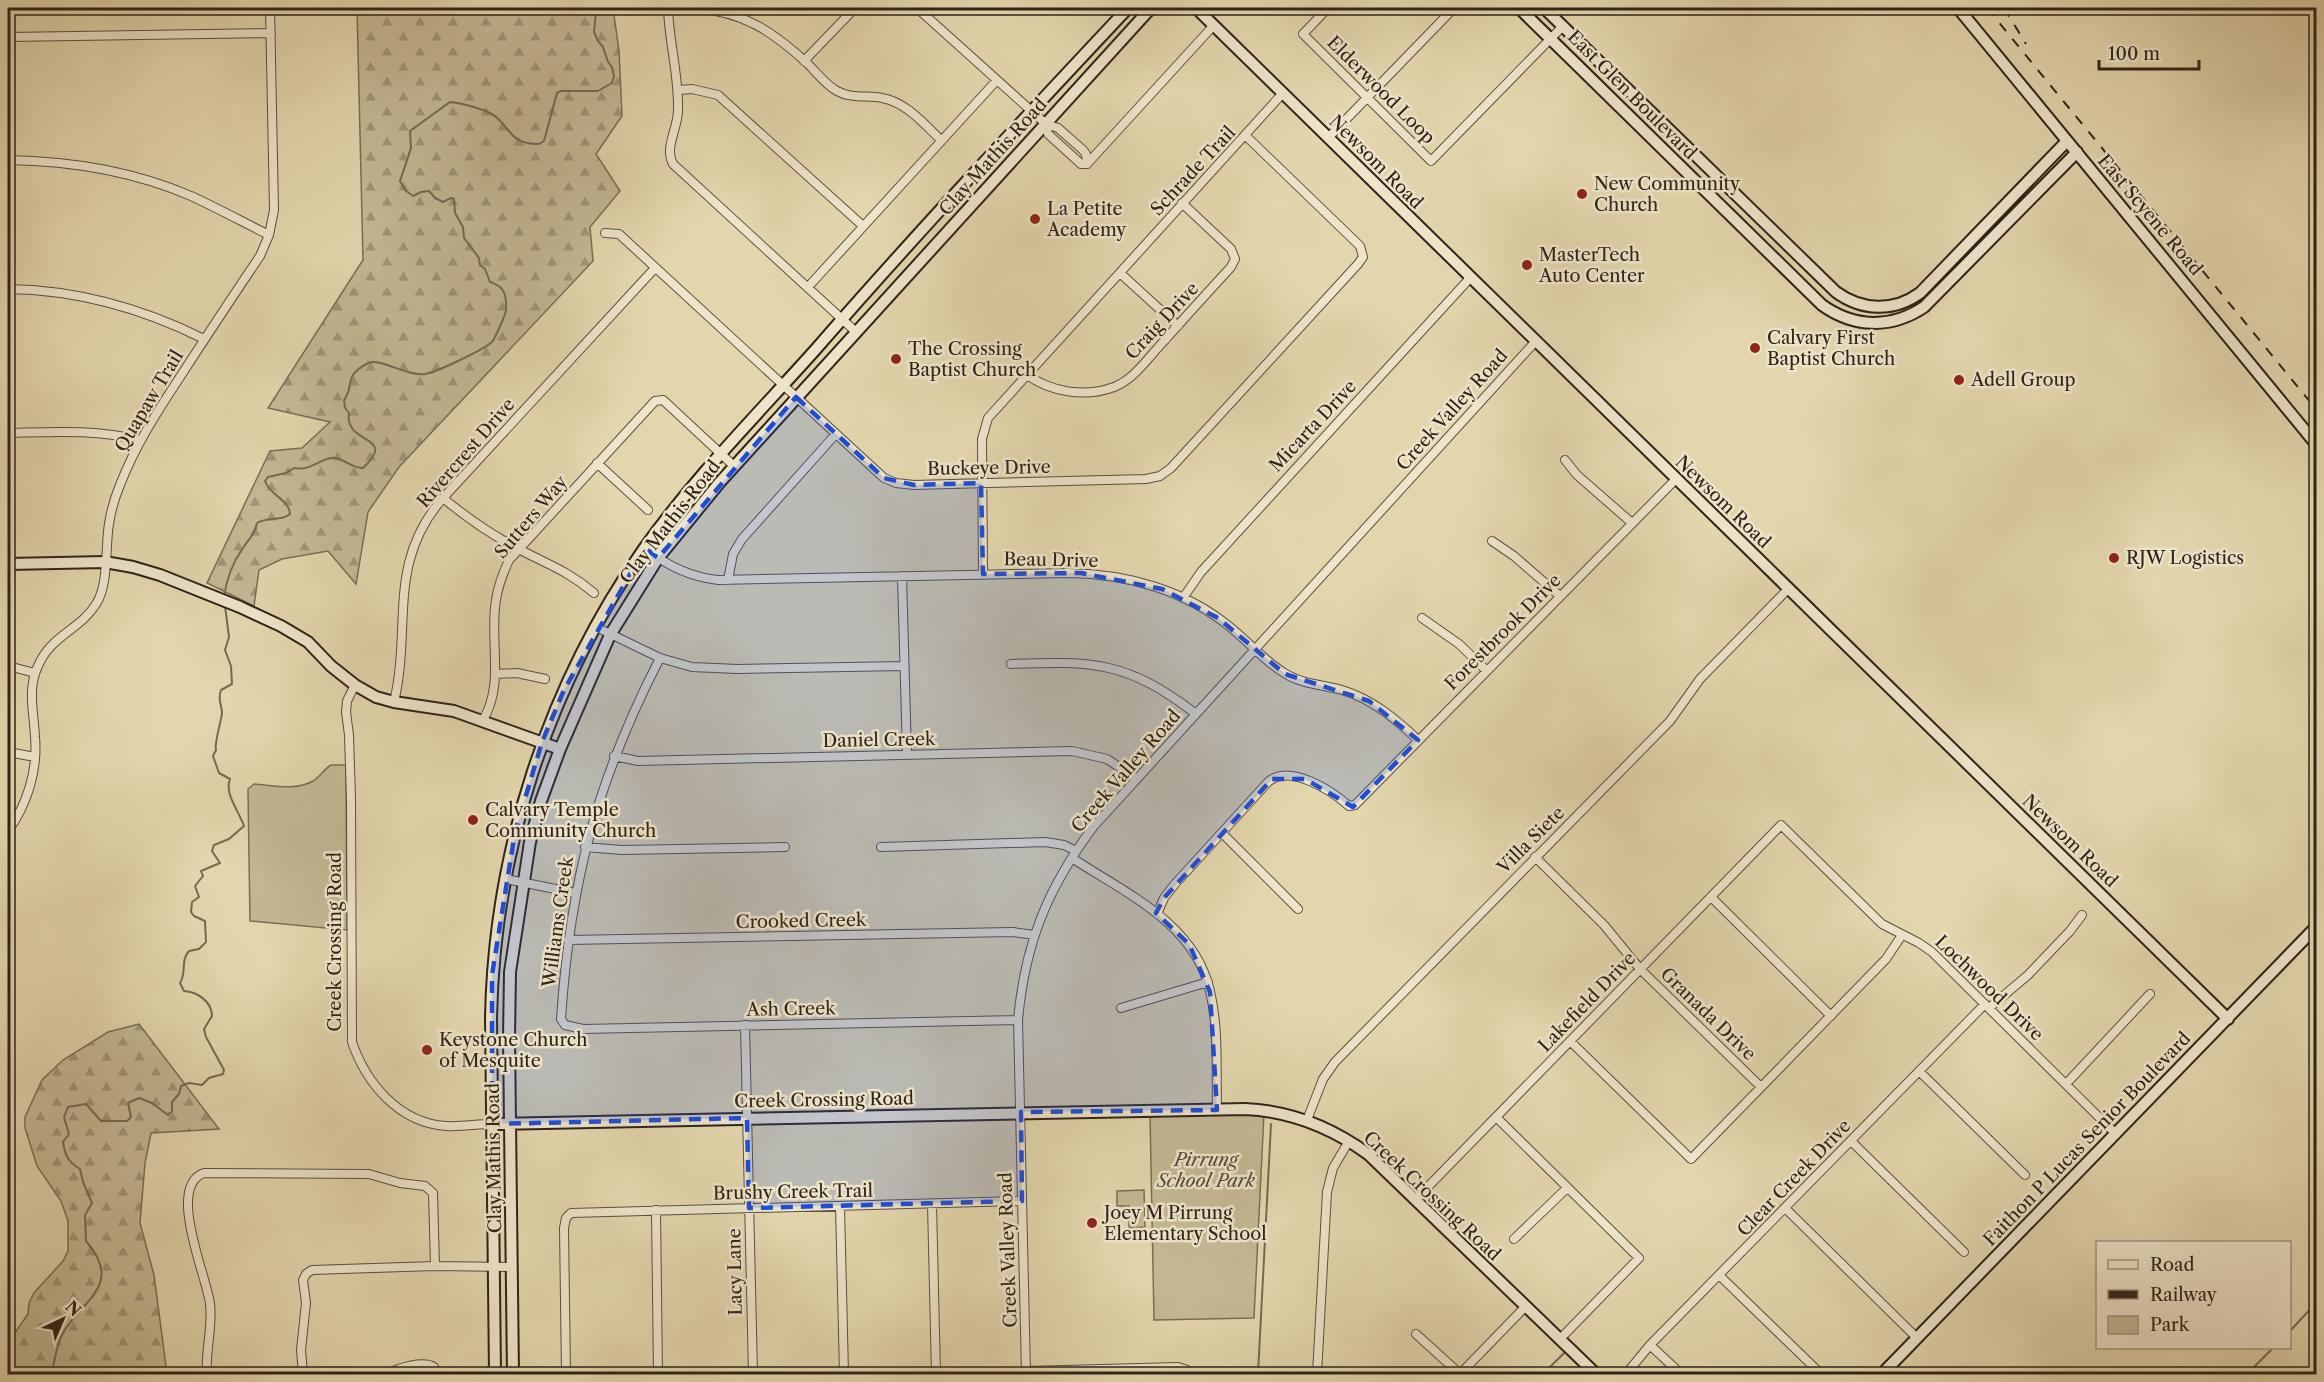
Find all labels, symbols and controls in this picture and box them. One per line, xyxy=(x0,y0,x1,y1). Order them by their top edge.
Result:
street label: East Glen Boulevard xyxy=(1563,26,1701,164)
street label: Elderwood Loop xyxy=(1322,31,1440,149)
scale bar xyxy=(2099,33,2200,71)
text: 100 m xyxy=(2108,43,2160,65)
street label: Clay Mathis Road xyxy=(935,94,1051,220)
street label: Newsom Road xyxy=(1324,110,1428,214)
street label: Schrade Trail xyxy=(1146,122,1240,220)
street label: East Scyene Road xyxy=(2093,150,2207,280)
place label: New Community Church xyxy=(1594,173,1741,216)
marker: New Community Church xyxy=(1575,187,1589,201)
place label: La Petite Academy xyxy=(1046,198,1127,241)
marker: La Petite Academy xyxy=(1028,212,1042,226)
place label: MasterTech Auto Center xyxy=(1538,244,1645,287)
marker: MasterTech Auto Center xyxy=(1520,258,1534,272)
street label: Craig Drive xyxy=(1121,278,1203,364)
place label: Calvary First Baptist Church xyxy=(1767,327,1895,370)
place label: The Crossing Baptist Church xyxy=(908,338,1036,381)
marker: Calvary First Baptist Church xyxy=(1748,341,1762,355)
street label: Creek Valley Road xyxy=(1392,345,1512,475)
street label: Quapaw Trail xyxy=(110,346,188,456)
marker: The Crossing Baptist Church xyxy=(889,352,903,366)
place label: Adell Group xyxy=(1970,369,2076,391)
marker: Adell Group xyxy=(1952,373,1966,387)
street label: Micarta Drive xyxy=(1265,376,1361,476)
street label: Rivercrest Drive xyxy=(413,394,519,512)
street label: Newsom Road xyxy=(1671,451,1775,553)
street label: Clay Mathis Road xyxy=(615,456,725,588)
street label: Buckeye Drive xyxy=(927,456,1051,480)
street label: Sutters Way xyxy=(490,470,573,563)
place label: RJW Logistics xyxy=(2126,547,2244,569)
street label: Beau Drive xyxy=(1003,548,1099,572)
marker: RJW Logistics xyxy=(2107,551,2121,565)
street label: Forestbrook Drive xyxy=(1440,569,1566,695)
street label: Creek Valley Road xyxy=(1067,705,1185,837)
street label: Daniel Creek xyxy=(822,728,937,752)
street label: Newsom Road xyxy=(2018,790,2122,892)
place label: Calvary Temple Community Church xyxy=(485,799,656,842)
street label: Villa Siete xyxy=(1492,802,1569,879)
marker: Calvary Temple Community Church xyxy=(466,813,480,827)
street label: Creek Crossing Road xyxy=(324,852,346,1032)
street label: Williams Creek xyxy=(538,854,578,990)
street label: Crooked Creek xyxy=(735,909,868,933)
street label: Lochwood Drive xyxy=(1930,931,2048,1045)
street label: Lakefield Drive xyxy=(1534,947,1640,1057)
street label: Granada Drive xyxy=(1656,963,1760,1065)
street label: Ash Creek xyxy=(745,997,837,1021)
street label: Faithon P Lucas Senior Boulevard xyxy=(1979,1027,2195,1251)
place label: Keystone Church of Mesquite xyxy=(439,1029,588,1072)
marker: Keystone Church of Mesquite xyxy=(420,1043,434,1057)
street label: Clay Mathis Road xyxy=(482,1083,506,1233)
street label: Creek Crossing Road xyxy=(734,1087,914,1113)
street label: Clear Creek Drive xyxy=(1733,1115,1855,1241)
street label: Creek Crossing Road xyxy=(1359,1127,1505,1265)
park label: Pirrung School Park xyxy=(1156,1149,1256,1192)
street label: Creek Valley Road xyxy=(994,1172,1022,1328)
street label: Brushy Creek Trail xyxy=(713,1180,873,1204)
place label: Joey M Pirrung Elementary School xyxy=(1101,1202,1267,1245)
marker: Joey M Pirrung Elementary School xyxy=(1085,1216,1099,1230)
street label: Lacy Lane xyxy=(723,1228,747,1316)
legend xyxy=(2096,1241,2291,1349)
text: Road xyxy=(2150,1254,2195,1276)
text: Railway xyxy=(2150,1284,2218,1306)
north arrow xyxy=(33,1289,93,1349)
text: N xyxy=(61,1296,85,1320)
text: Park xyxy=(2150,1314,2191,1336)

